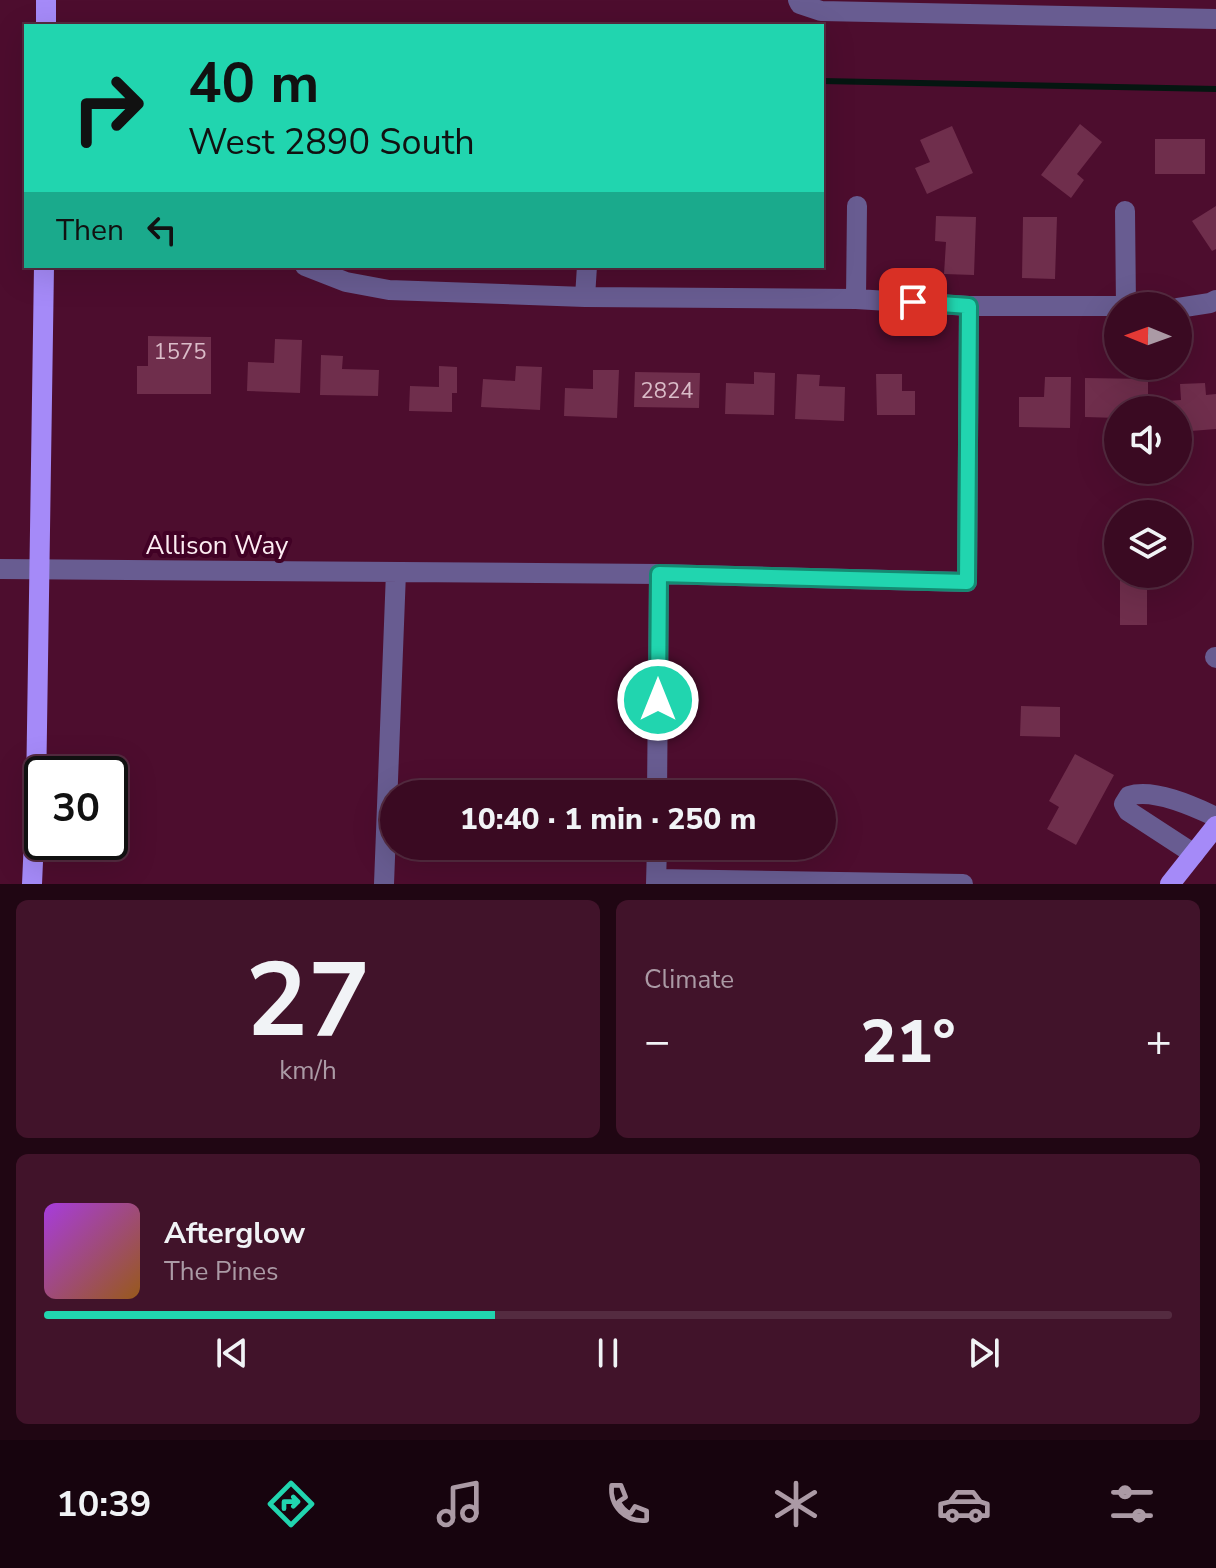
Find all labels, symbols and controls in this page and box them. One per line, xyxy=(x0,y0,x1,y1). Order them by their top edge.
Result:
text: 40 m xyxy=(188,45,319,122)
icon: right xyxy=(56,56,160,160)
text: West 2890 South xyxy=(188,118,475,167)
icon: left xyxy=(140,208,184,252)
text: Then xyxy=(56,210,124,251)
pin xyxy=(879,268,947,336)
icon: arrive xyxy=(891,280,935,324)
north arrow xyxy=(1104,292,1192,380)
map controls xyxy=(1104,292,1192,588)
house number: 1575 xyxy=(154,337,206,367)
house number: 2824 xyxy=(641,376,693,406)
button: sound xyxy=(1104,396,1192,484)
button: layers xyxy=(1104,500,1192,588)
street label: Allison Way xyxy=(146,528,289,563)
position arrow xyxy=(616,658,700,742)
speed limit sign: 30 xyxy=(24,756,128,860)
text: 10:40 · 1 min · 250 m xyxy=(460,799,756,840)
text: 27 xyxy=(246,930,370,1072)
text: Climate xyxy=(644,962,734,997)
text: 21° xyxy=(860,1001,956,1083)
text: − xyxy=(644,1012,670,1072)
text: + xyxy=(1146,1012,1172,1072)
text: km/h xyxy=(279,1053,337,1088)
text: Afterglow xyxy=(164,1213,305,1254)
text: The Pines xyxy=(164,1254,279,1289)
icon: previous xyxy=(210,1331,254,1375)
icon: pause xyxy=(586,1331,630,1375)
icon: next xyxy=(962,1331,1006,1375)
icon: directions xyxy=(263,1476,319,1532)
icon: music xyxy=(432,1476,488,1532)
icon: phone xyxy=(600,1476,656,1532)
icon: climate xyxy=(768,1476,824,1532)
icon: car xyxy=(936,1476,992,1532)
icon: filters xyxy=(1104,1476,1160,1532)
text: 10:39 xyxy=(56,1480,151,1529)

